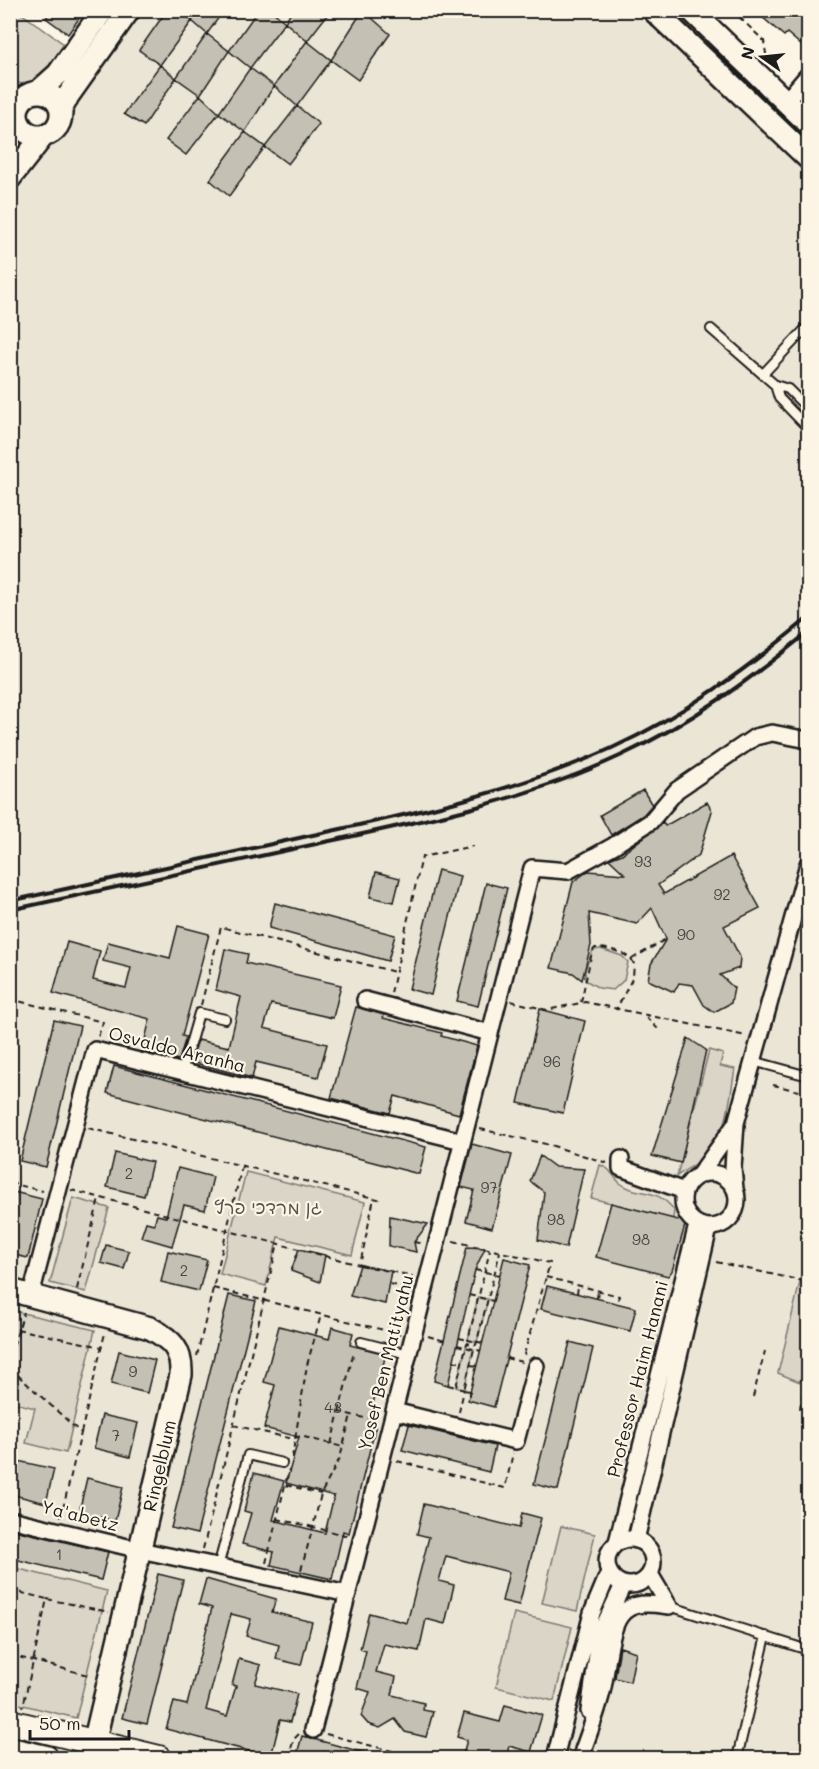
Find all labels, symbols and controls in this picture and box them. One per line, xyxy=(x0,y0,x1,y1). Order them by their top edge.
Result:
north arrow xyxy=(732,27,792,87)
text: N xyxy=(735,44,759,62)
house number: 93 xyxy=(634,851,652,871)
house number: 92 xyxy=(713,884,731,904)
house number: 90 xyxy=(677,924,695,944)
street label: Osvaldo Aranha xyxy=(106,1020,248,1078)
house number: 96 xyxy=(543,1051,561,1071)
house number: 2 xyxy=(125,1163,133,1183)
house number: 97 xyxy=(480,1177,498,1197)
park label: גן מרדכי פרץ xyxy=(214,1195,322,1219)
house number: 98 xyxy=(547,1209,565,1229)
house number: 98 xyxy=(632,1229,650,1249)
house number: 2 xyxy=(180,1260,188,1280)
street label: Yosef Ben Matityahu xyxy=(352,1272,419,1453)
street label: Professor Haim Hanani xyxy=(601,1278,673,1480)
house number: 9 xyxy=(129,1361,138,1381)
house number: 43 xyxy=(324,1397,342,1417)
street label: Ringelblum xyxy=(137,1418,181,1514)
house number: 7 xyxy=(112,1425,120,1445)
street label: Ya'abetz xyxy=(39,1494,121,1536)
house number: 1 xyxy=(56,1544,62,1564)
scale bar xyxy=(30,1703,129,1741)
text: 50 m xyxy=(39,1711,81,1735)

